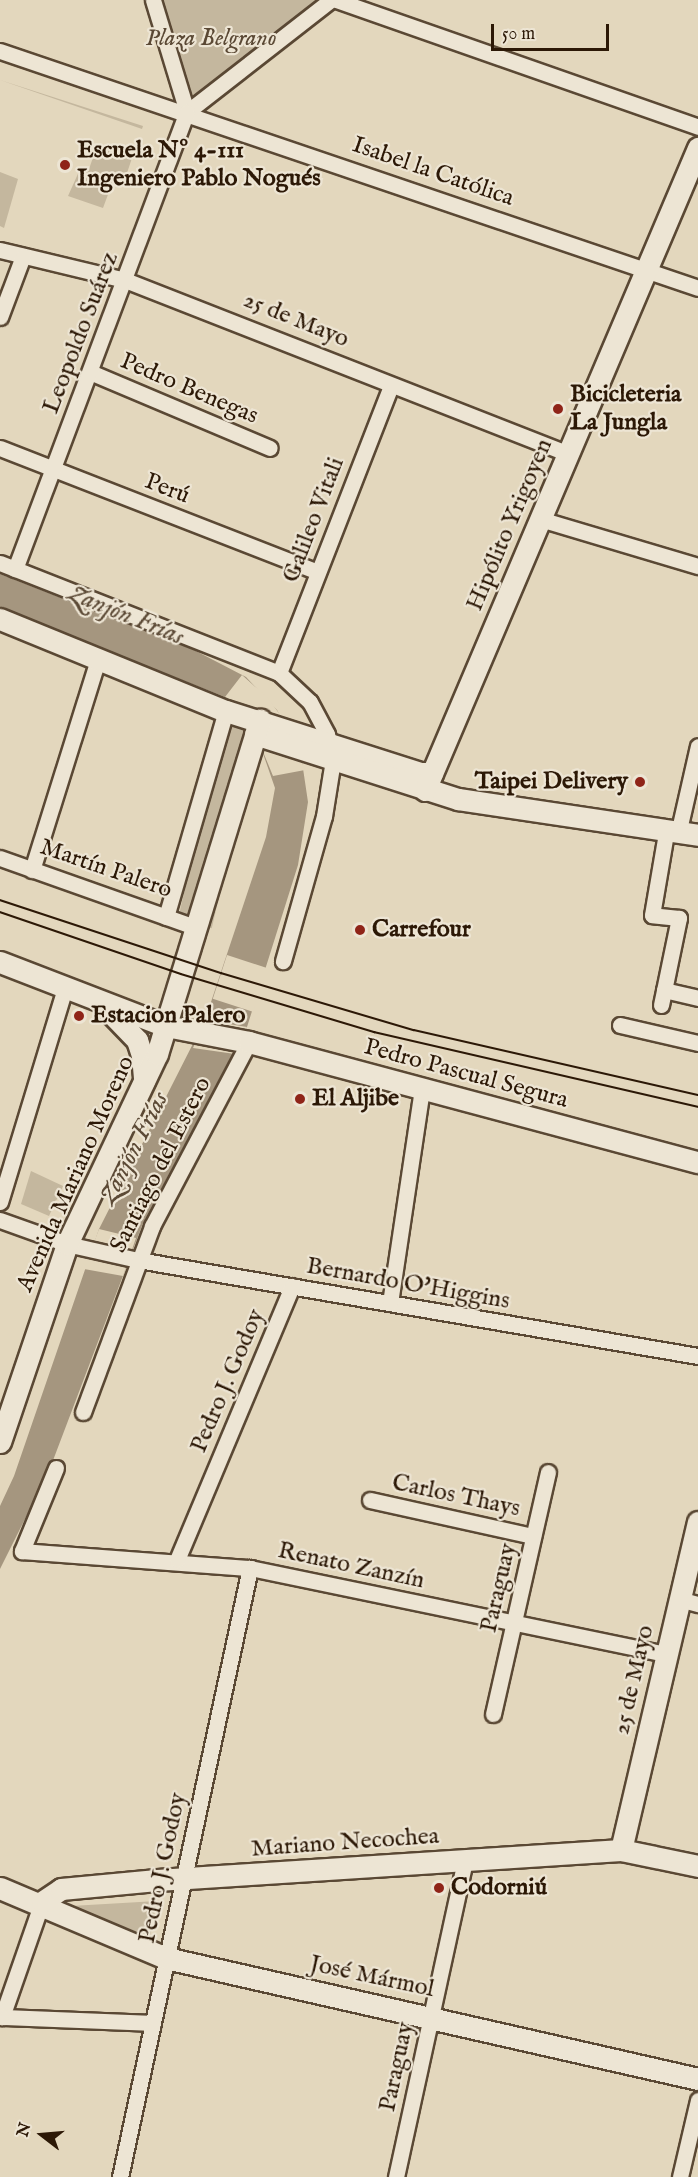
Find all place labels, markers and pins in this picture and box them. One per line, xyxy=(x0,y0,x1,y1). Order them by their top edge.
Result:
place label: Escuela Nº 4-111 Ingeniero Pablo Nogués xyxy=(77,137,321,193)
marker: Escuela Nº 4-111 Ingeniero Pablo Nogués xyxy=(58,158,72,172)
place label: Bicicleteria La Jungla xyxy=(570,381,681,437)
marker: Bicicleteria La Jungla xyxy=(551,402,565,416)
place label: Taipei Delivery xyxy=(475,768,628,796)
marker: Taipei Delivery xyxy=(633,775,647,789)
place label: Carrefour xyxy=(372,916,471,944)
marker: Carrefour xyxy=(353,923,367,937)
place label: Estacion Palero xyxy=(91,1002,245,1030)
marker: Estacion Palero xyxy=(72,1009,86,1023)
place label: El Aljibe xyxy=(312,1085,399,1113)
marker: El Aljibe xyxy=(293,1092,307,1106)
place label: Codorniú xyxy=(451,1874,547,1902)
marker: Codorniú xyxy=(432,1881,446,1895)

